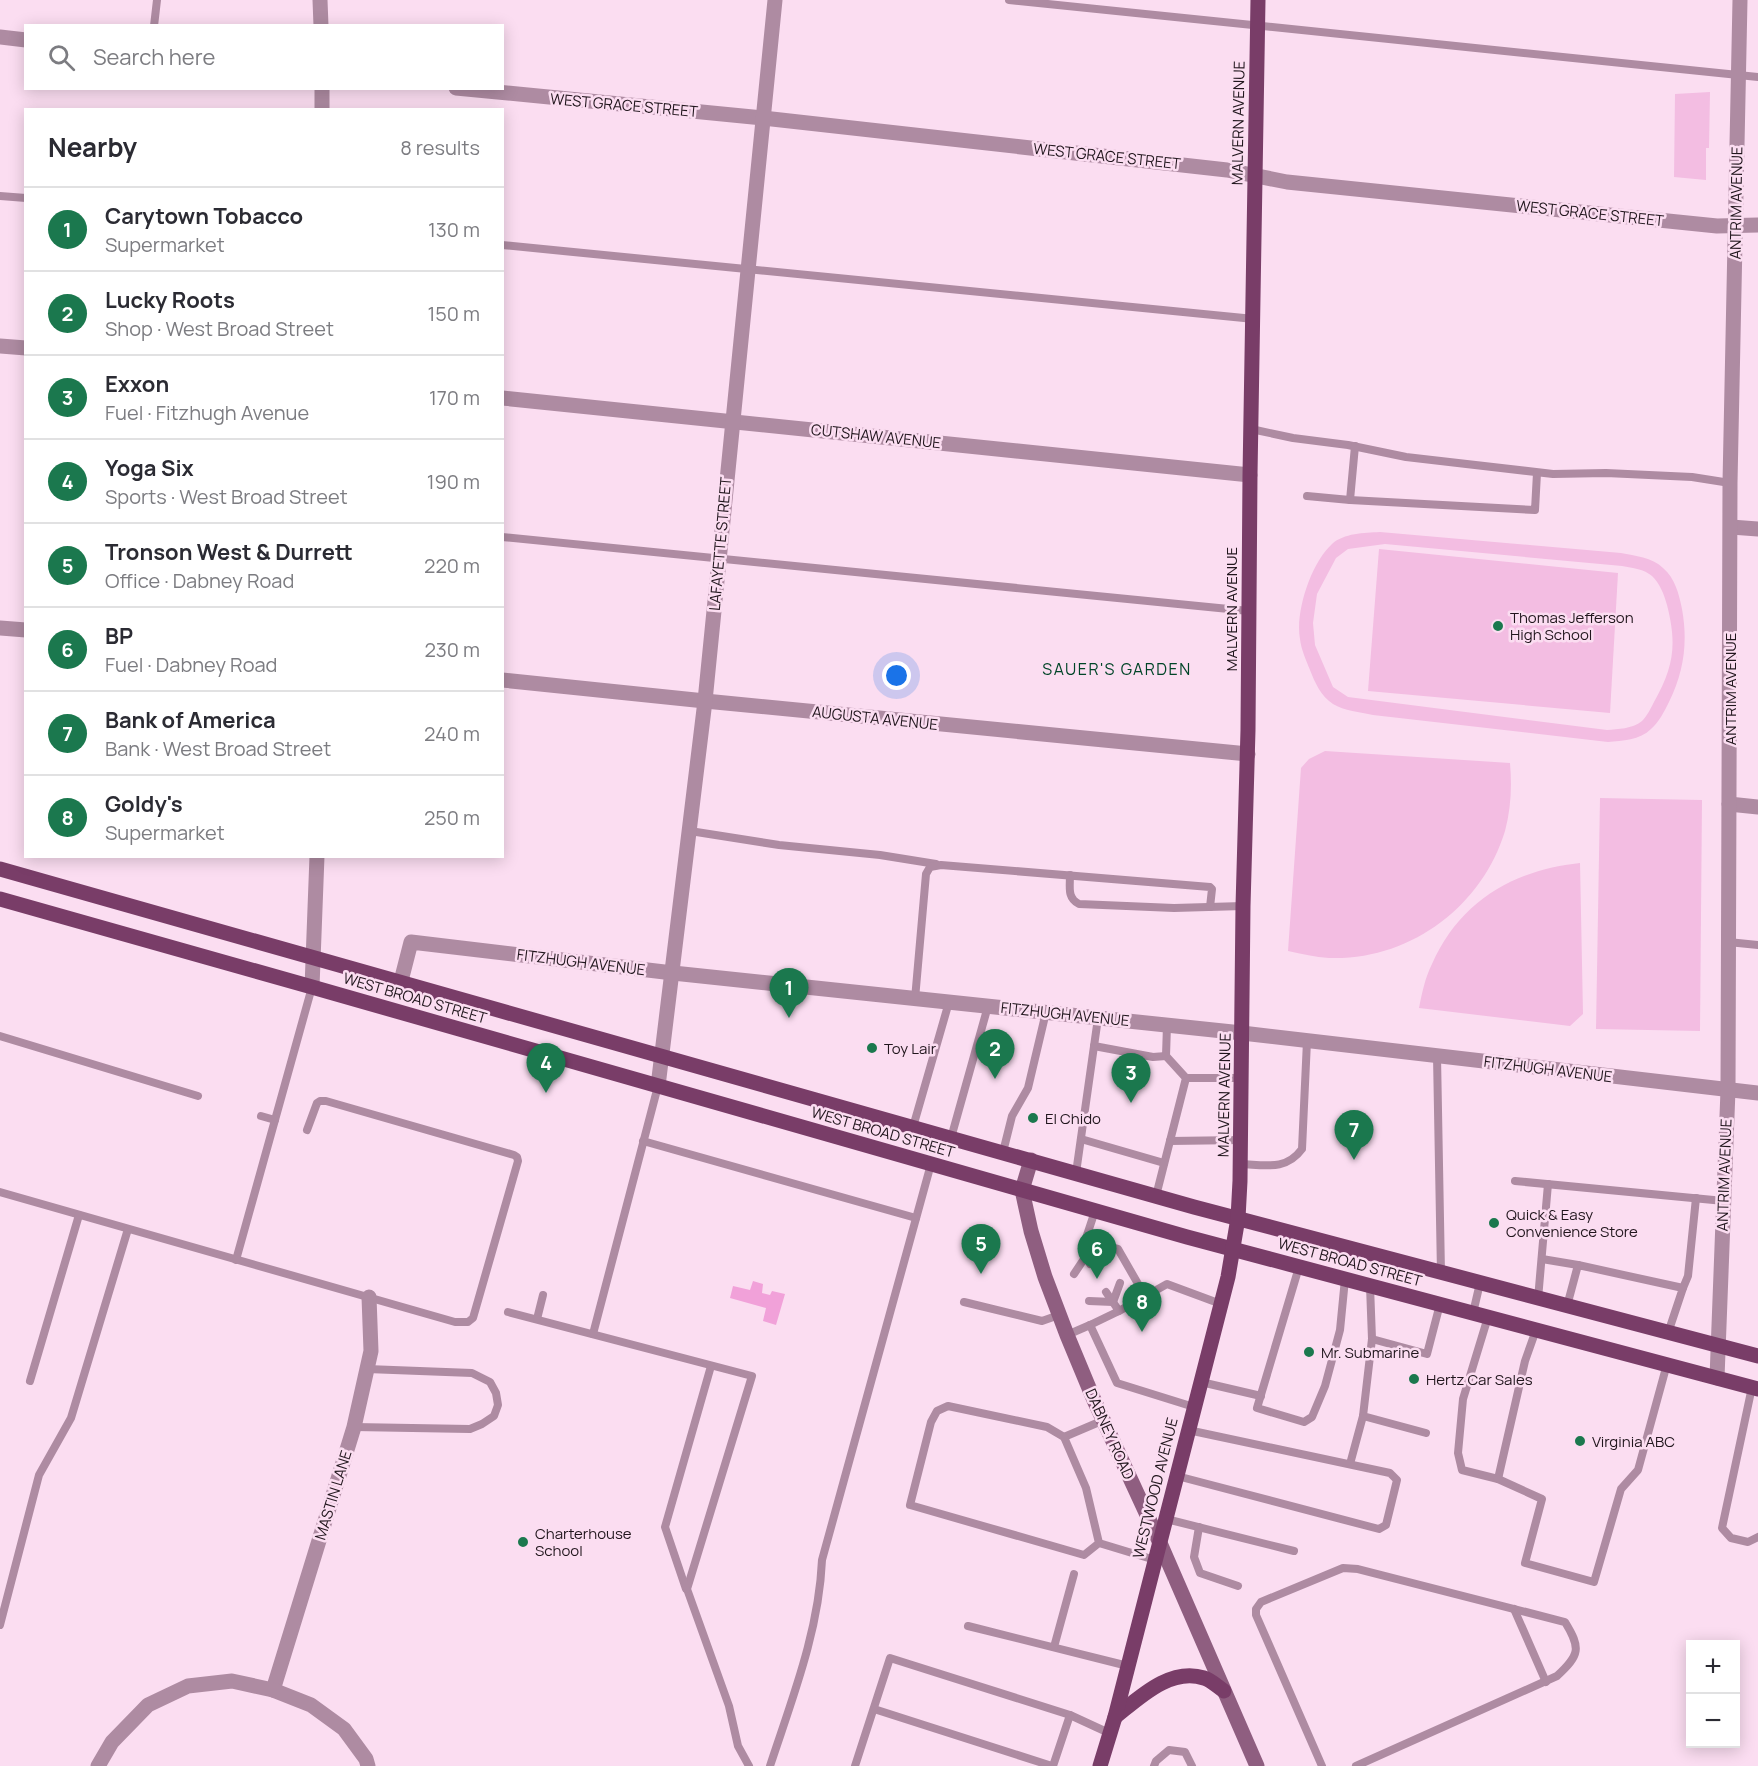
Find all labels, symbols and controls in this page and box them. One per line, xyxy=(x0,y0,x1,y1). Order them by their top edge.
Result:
search box xyxy=(24,24,504,90)
icon: search xyxy=(45,41,78,74)
text: Search here xyxy=(93,42,215,72)
street label: MALVERN AVENUE xyxy=(1226,61,1250,185)
street label: WEST GRACE STREET xyxy=(549,88,699,122)
text: Nearby xyxy=(48,129,137,165)
text: 8 results xyxy=(400,134,480,161)
street label: WEST GRACE STREET xyxy=(1032,138,1182,174)
street label: ANTRIM AVENUE xyxy=(1725,146,1747,260)
street label: WEST GRACE STREET xyxy=(1515,195,1665,231)
text: Carytown Tobacco xyxy=(105,201,303,231)
text: 1 xyxy=(63,216,72,243)
text: 130 m xyxy=(428,216,480,243)
text: Supermarket xyxy=(105,231,225,258)
text: Lucky Roots xyxy=(105,285,235,315)
text: 2 xyxy=(62,300,73,327)
text: 150 m xyxy=(427,300,480,327)
text: Shop · West Broad Street xyxy=(105,315,334,342)
text: Exxon xyxy=(105,369,169,399)
text: 3 xyxy=(62,384,73,411)
text: 170 m xyxy=(429,384,480,411)
text: Fuel · Fitzhugh Avenue xyxy=(105,399,309,426)
street label: CUTSHAW AVENUE xyxy=(810,419,942,453)
text: Yoga Six xyxy=(105,453,194,483)
text: 4 xyxy=(61,468,74,495)
text: 190 m xyxy=(427,468,480,495)
street label: LAFAYETTE STREET xyxy=(704,476,736,612)
text: Sports · West Broad Street xyxy=(105,483,348,510)
text: Tronson West & Durrett xyxy=(105,537,353,567)
street label: MALVERN AVENUE xyxy=(1221,547,1242,671)
text: 5 xyxy=(62,552,73,579)
text: 220 m xyxy=(424,552,480,579)
text: Office · Dabney Road xyxy=(105,567,294,594)
place label: Thomas Jefferson High School xyxy=(1510,607,1634,645)
marker: Thomas Jefferson High School xyxy=(1491,619,1505,633)
text: BP xyxy=(105,621,133,651)
street label: ANTRIM AVENUE xyxy=(1720,633,1741,745)
text: 6 xyxy=(61,636,74,663)
text: 230 m xyxy=(424,636,480,663)
text: Fuel · Dabney Road xyxy=(105,651,277,678)
district label: SAUER'S GARDEN xyxy=(1042,658,1192,680)
your location xyxy=(882,661,911,690)
street label: AUGUSTA AVENUE xyxy=(811,701,939,735)
text: Bank of America xyxy=(105,705,276,735)
text: 7 xyxy=(62,720,73,747)
text: 240 m xyxy=(424,720,480,747)
text: Bank · West Broad Street xyxy=(105,735,331,762)
text: Goldy's xyxy=(105,789,183,819)
text: 8 xyxy=(61,804,74,831)
text: 250 m xyxy=(424,804,480,831)
text: Supermarket xyxy=(105,819,225,846)
street label: FITZHUGH AVENUE xyxy=(516,944,646,980)
street label: WEST BROAD STREET xyxy=(341,967,489,1029)
pin: 1 xyxy=(770,968,808,1018)
street label: FITZHUGH AVENUE xyxy=(1000,997,1130,1031)
pin: 2 xyxy=(976,1030,1014,1079)
street label: MALVERN AVENUE xyxy=(1212,1033,1236,1157)
place label: Toy Lair xyxy=(884,1038,937,1059)
marker: Toy Lair xyxy=(865,1041,879,1055)
pin: 4 xyxy=(526,1044,566,1093)
street label: FITZHUGH AVENUE xyxy=(1483,1051,1613,1087)
pin: 3 xyxy=(1112,1054,1150,1103)
street label: WEST BROAD STREET xyxy=(809,1101,957,1163)
place label: El Chido xyxy=(1045,1108,1101,1129)
pin: 7 xyxy=(1334,1110,1374,1160)
marker: El Chido xyxy=(1026,1111,1040,1125)
street label: ANTRIM AVENUE xyxy=(1712,1118,1736,1232)
place label: Quick & Easy Convenience Store xyxy=(1506,1204,1638,1242)
marker: Quick & Easy Convenience Store xyxy=(1487,1216,1501,1230)
pin: 5 xyxy=(962,1224,1000,1274)
pin: 6 xyxy=(1078,1230,1116,1279)
street label: WEST BROAD STREET xyxy=(1276,1233,1424,1291)
pin: 8 xyxy=(1122,1282,1162,1332)
place label: Mr. Submarine xyxy=(1321,1342,1419,1363)
marker: Mr. Submarine xyxy=(1302,1345,1316,1359)
place label: Hertz Car Sales xyxy=(1426,1369,1533,1390)
marker: Hertz Car Sales xyxy=(1407,1372,1421,1386)
street label: DABNEY ROAD xyxy=(1081,1385,1139,1483)
street label: WESTWOOD AVENUE xyxy=(1127,1415,1183,1561)
place label: Virginia ABC xyxy=(1592,1431,1675,1452)
marker: Virginia ABC xyxy=(1573,1434,1587,1448)
street label: MASTIN LANE xyxy=(309,1448,357,1542)
place label: Charterhouse School xyxy=(535,1523,632,1561)
marker: Charterhouse School xyxy=(516,1535,530,1549)
map controls xyxy=(1686,1640,1740,1748)
button: + xyxy=(1686,1640,1740,1694)
button: − xyxy=(1686,1694,1740,1748)

